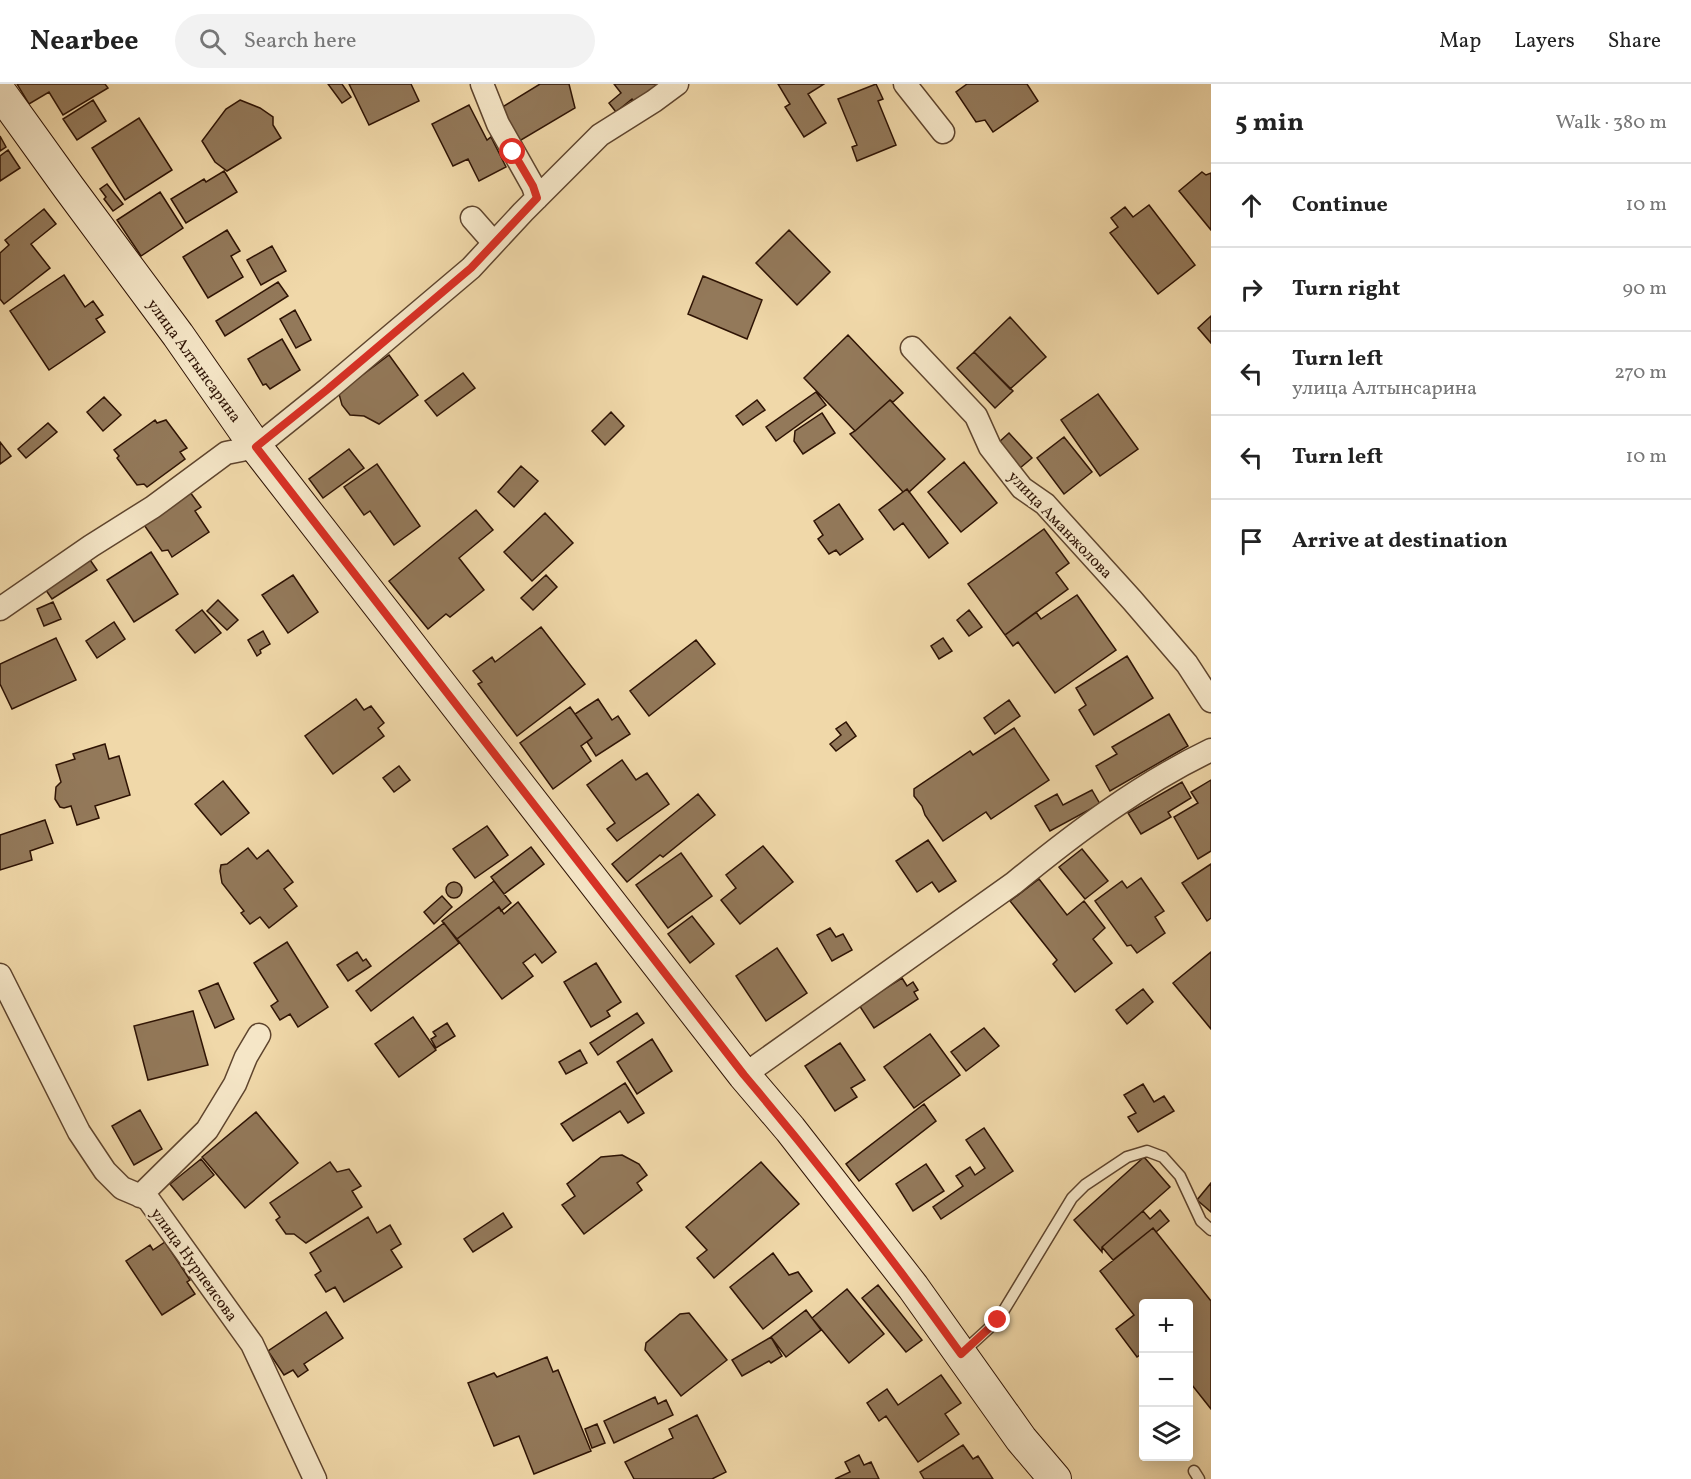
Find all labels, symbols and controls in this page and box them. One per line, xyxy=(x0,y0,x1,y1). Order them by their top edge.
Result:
search box xyxy=(175,14,595,68)
text: Nearbee xyxy=(30,22,139,61)
icon: search xyxy=(196,25,229,58)
text: Search here xyxy=(244,26,356,57)
text: Map xyxy=(1439,27,1481,56)
text: Layers xyxy=(1514,27,1575,56)
text: Share xyxy=(1608,27,1661,56)
text: 5 min xyxy=(1235,105,1304,141)
text: Walk · 380 m xyxy=(1555,109,1667,137)
route start xyxy=(499,138,525,164)
icon: ahead xyxy=(1235,189,1268,222)
text: Continue xyxy=(1292,190,1388,221)
text: 10 m xyxy=(1626,191,1667,219)
icon: right xyxy=(1235,273,1268,306)
text: Turn right xyxy=(1292,274,1400,305)
text: 90 m xyxy=(1623,275,1667,303)
street label: улица Алтынсарина xyxy=(141,295,246,428)
text: Turn left xyxy=(1292,344,1383,375)
icon: left xyxy=(1235,357,1268,390)
text: 270 m xyxy=(1614,359,1667,387)
text: улица Алтынсарина xyxy=(1292,375,1477,403)
icon: left xyxy=(1235,441,1268,474)
text: Turn left xyxy=(1292,442,1383,473)
text: 10 m xyxy=(1626,443,1667,471)
street label: улица Аманжолова xyxy=(1002,467,1117,584)
icon: arrive xyxy=(1235,525,1268,558)
text: Arrive at destination xyxy=(1292,526,1508,557)
street label: улица Нурпеисова xyxy=(145,1204,242,1326)
map controls xyxy=(1139,1299,1193,1461)
button: + xyxy=(1139,1299,1193,1353)
route end xyxy=(984,1306,1010,1332)
button: − xyxy=(1139,1353,1193,1407)
button: layers xyxy=(1139,1407,1193,1461)

